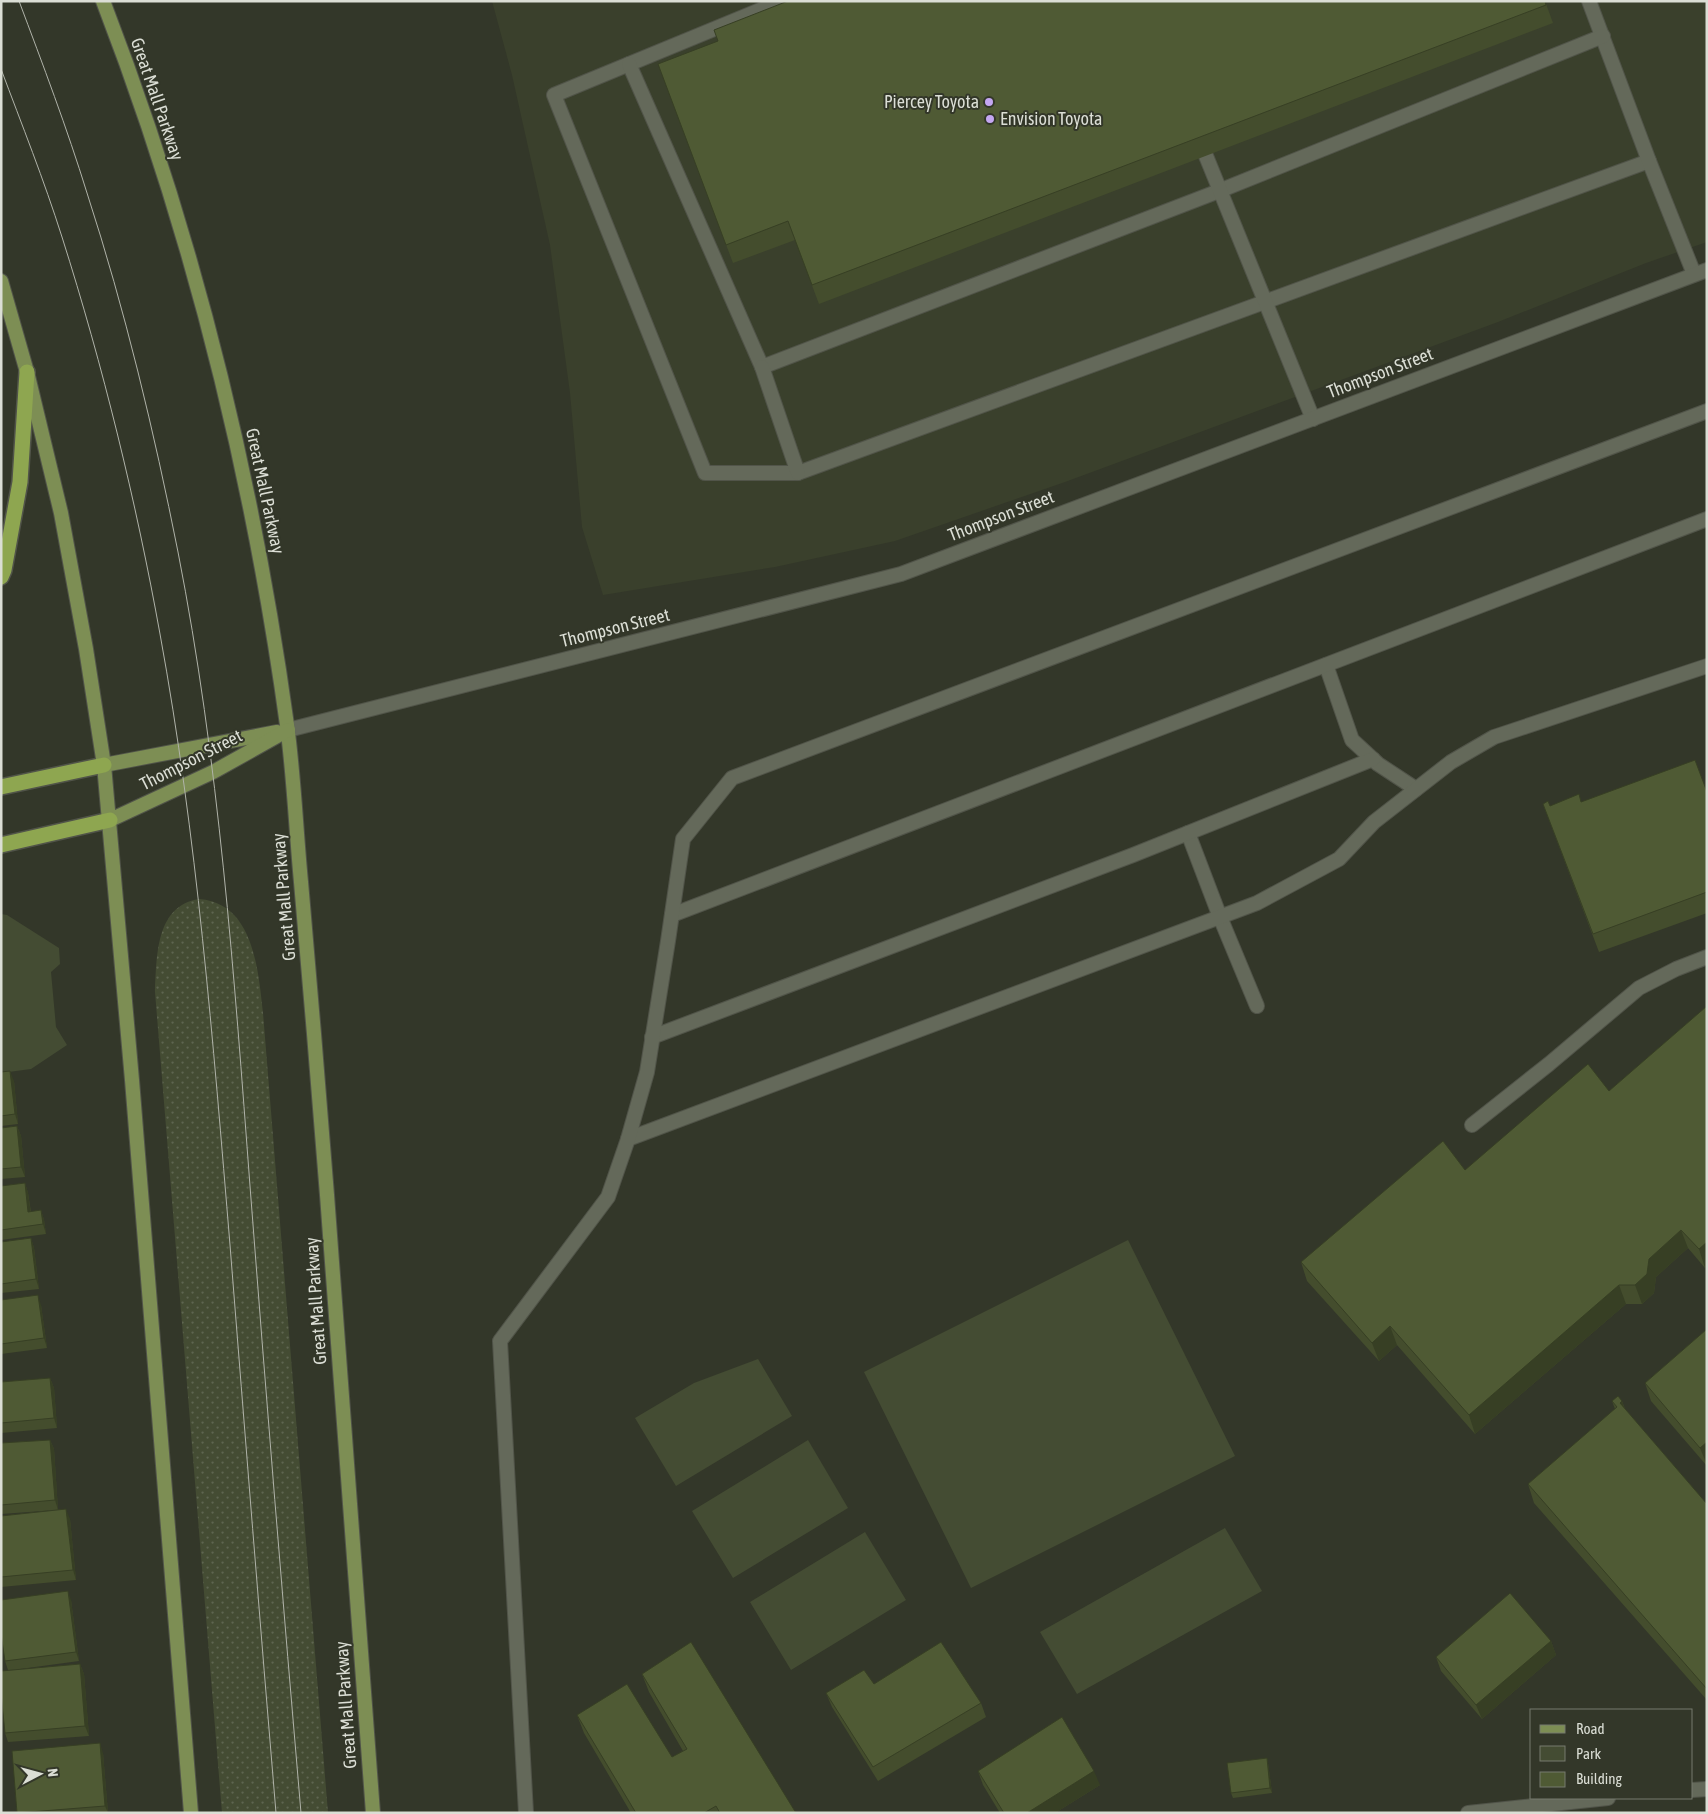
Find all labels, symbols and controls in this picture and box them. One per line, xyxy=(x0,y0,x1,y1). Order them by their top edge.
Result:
street label: Great Mall Parkway xyxy=(127,35,188,163)
place label: Piercey Toyota xyxy=(884,91,979,112)
marker: Piercey Toyota xyxy=(983,96,995,108)
place label: Envision Toyota xyxy=(1000,108,1102,129)
marker: Envision Toyota xyxy=(984,113,996,125)
street label: Thompson Street xyxy=(1324,343,1436,402)
street label: Great Mall Parkway xyxy=(242,426,289,556)
street label: Thompson Street xyxy=(945,486,1057,545)
street label: Thompson Street xyxy=(558,604,672,651)
street label: Thompson Street xyxy=(136,725,245,794)
street label: Great Mall Parkway xyxy=(267,832,300,962)
street label: Great Mall Parkway xyxy=(301,1237,330,1366)
street label: Great Mall Parkway xyxy=(331,1641,360,1770)
legend xyxy=(1530,1709,1693,1799)
text: Road xyxy=(1576,1720,1605,1737)
text: Park xyxy=(1576,1745,1601,1762)
north arrow xyxy=(15,1749,65,1799)
text: N xyxy=(45,1768,61,1778)
text: Building xyxy=(1576,1770,1622,1787)

